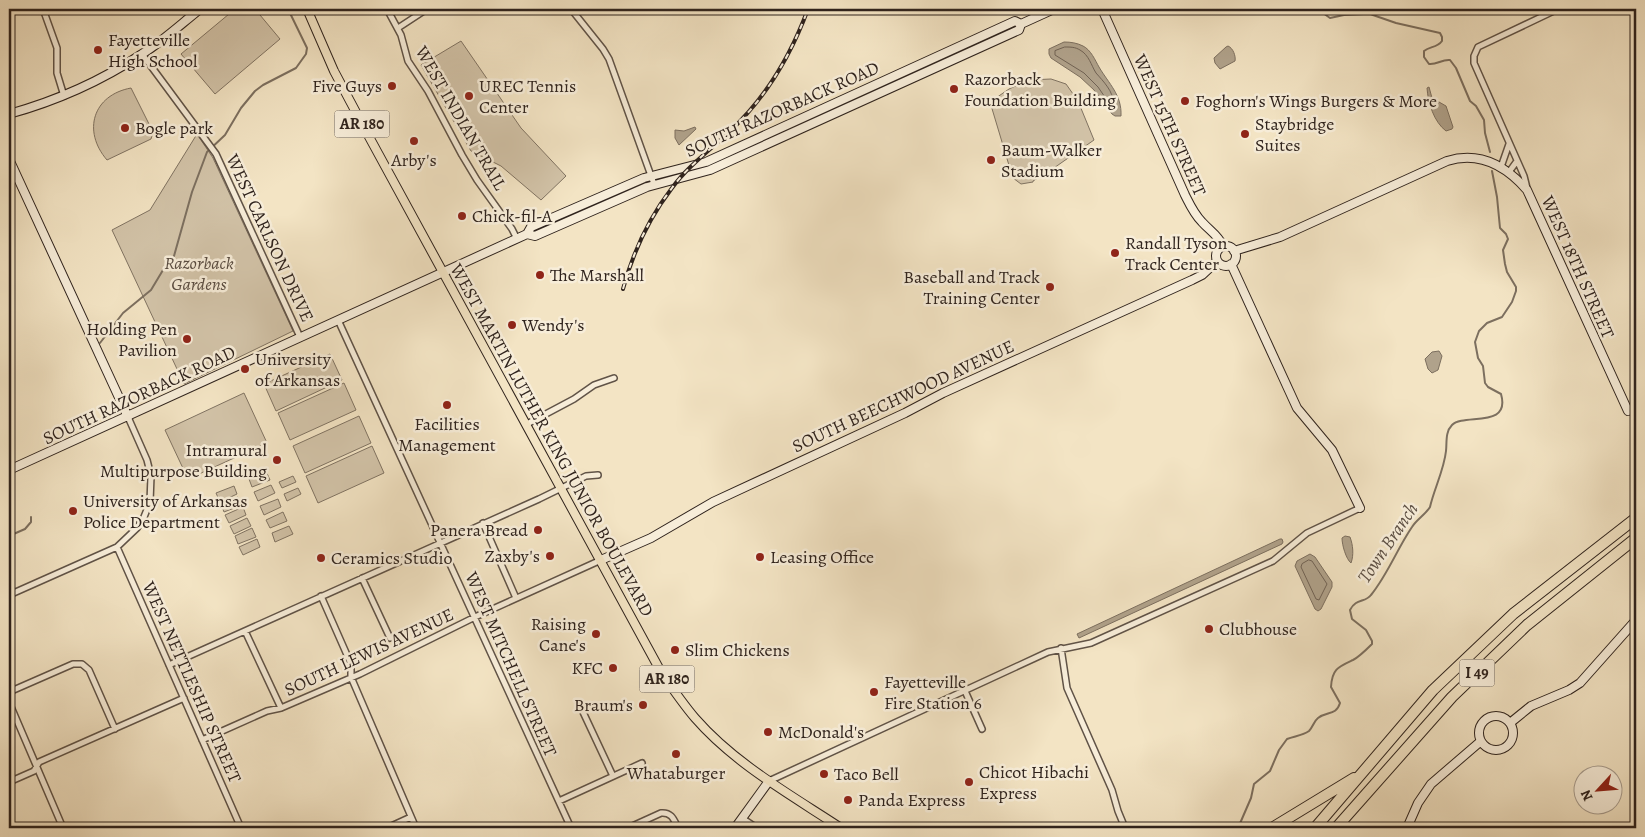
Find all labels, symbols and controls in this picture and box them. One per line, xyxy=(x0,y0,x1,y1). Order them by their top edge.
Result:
place label: Fayetteville High School xyxy=(108,28,198,73)
street label: WEST INDIAN TRAIL xyxy=(409,41,513,195)
marker: Fayetteville High School xyxy=(92,44,104,56)
street label: WEST 15TH STREET xyxy=(1128,49,1212,200)
street label: SOUTH RAZORBACK ROAD xyxy=(681,55,883,163)
place label: Razorback Foundation Building xyxy=(964,67,1116,112)
place label: Five Guys xyxy=(312,74,382,98)
place label: UREC Tennis Center xyxy=(479,74,576,119)
marker: Five Guys xyxy=(386,80,398,92)
marker: Razorback Foundation Building xyxy=(948,83,960,95)
place label: Foghorn's Wings Burgers & More xyxy=(1195,89,1437,113)
marker: UREC Tennis Center xyxy=(463,90,475,102)
marker: Foghorn's Wings Burgers & More xyxy=(1179,95,1191,107)
road number: AR 180 xyxy=(334,110,390,138)
place label: Staybridge Suites xyxy=(1255,112,1334,157)
place label: Bogle park xyxy=(135,116,213,140)
marker: Bogle park xyxy=(119,122,131,134)
marker: Staybridge Suites xyxy=(1239,128,1251,140)
marker: Arby's xyxy=(408,135,420,147)
place label: Baum-Walker Stadium xyxy=(1001,138,1102,183)
place label: Arby's xyxy=(390,148,437,172)
street label: WEST CARLSON DRIVE xyxy=(220,149,319,326)
marker: Baum-Walker Stadium xyxy=(985,154,997,166)
street label: WEST 18TH STREET xyxy=(1535,191,1620,342)
place label: Chick-fil-A xyxy=(472,204,553,228)
marker: Chick-fil-A xyxy=(456,210,468,222)
place label: Randall Tyson Track Center xyxy=(1125,231,1227,276)
marker: Randall Tyson Track Center xyxy=(1109,247,1121,259)
park label: Razorback Gardens xyxy=(164,251,234,296)
street label: WEST MARTIN LUTHER KING JUNIOR BOULEVARD xyxy=(444,258,659,621)
place label: The Marshall xyxy=(550,263,644,287)
place label: Baseball and Track Training Center xyxy=(903,265,1040,310)
marker: The Marshall xyxy=(534,269,546,281)
marker: Baseball and Track Training Center xyxy=(1044,281,1056,293)
place label: Wendy's xyxy=(521,313,585,337)
place label: Holding Pen Pavilion xyxy=(86,317,177,362)
marker: Wendy's xyxy=(506,319,518,331)
marker: Holding Pen Pavilion xyxy=(181,333,193,345)
street label: SOUTH BEECHWOOD AVENUE xyxy=(788,334,1018,458)
street label: SOUTH RAZORBACK ROAD xyxy=(39,340,239,450)
place label: University of Arkansas xyxy=(255,347,340,392)
marker: University of Arkansas xyxy=(239,363,251,375)
marker: Facilities Management xyxy=(441,399,453,411)
place label: Facilities Management xyxy=(398,412,496,457)
place label: Intramural Multipurpose Building xyxy=(100,438,268,483)
marker: Intramural Multipurpose Building xyxy=(271,454,283,466)
place label: University of Arkansas Police Department xyxy=(83,489,248,534)
water label: Town Branch xyxy=(1351,498,1425,588)
marker: University of Arkansas Police Department xyxy=(67,505,79,517)
place label: Panera Bread xyxy=(430,518,528,542)
marker: Panera Bread xyxy=(532,524,544,536)
place label: Zaxby's xyxy=(484,544,540,568)
place label: Leasing Office xyxy=(770,545,874,569)
place label: Ceramics Studio xyxy=(331,546,453,570)
marker: Zaxby's xyxy=(544,550,556,562)
marker: Leasing Office xyxy=(754,551,766,563)
marker: Ceramics Studio xyxy=(315,552,327,564)
street label: WEST MITCHELL STREET xyxy=(459,567,563,760)
street label: WEST NETTLESHIP STREET xyxy=(136,577,247,786)
street label: SOUTH LEWIS AVENUE xyxy=(280,602,458,702)
place label: Raising Cane's xyxy=(531,612,586,657)
place label: Clubhouse xyxy=(1219,617,1297,641)
marker: Clubhouse xyxy=(1203,623,1215,635)
marker: Raising Cane's xyxy=(590,628,602,640)
place label: Slim Chickens xyxy=(685,638,790,662)
marker: Slim Chickens xyxy=(669,644,681,656)
place label: KFC xyxy=(571,656,603,680)
road number: I 49 xyxy=(1460,660,1494,686)
marker: KFC xyxy=(607,662,619,674)
road number: AR 180 xyxy=(640,666,694,692)
place label: Fayetteville Fire Station 6 xyxy=(884,670,982,715)
marker: Fayetteville Fire Station 6 xyxy=(868,686,880,698)
place label: Braum's xyxy=(574,693,633,717)
marker: Braum's xyxy=(637,699,649,711)
place label: McDonald's xyxy=(778,720,864,744)
marker: McDonald's xyxy=(762,726,774,738)
marker: Whataburger xyxy=(670,748,682,760)
place label: Chicot Hibachi Express xyxy=(979,760,1089,805)
place label: Whataburger xyxy=(626,761,725,785)
place label: Taco Bell xyxy=(834,762,899,786)
north arrow xyxy=(1572,764,1622,814)
marker: Taco Bell xyxy=(818,768,830,780)
marker: Chicot Hibachi Express xyxy=(963,776,975,788)
text: N xyxy=(1576,787,1598,804)
place label: Panda Express xyxy=(858,788,965,812)
marker: Panda Express xyxy=(842,794,854,806)

